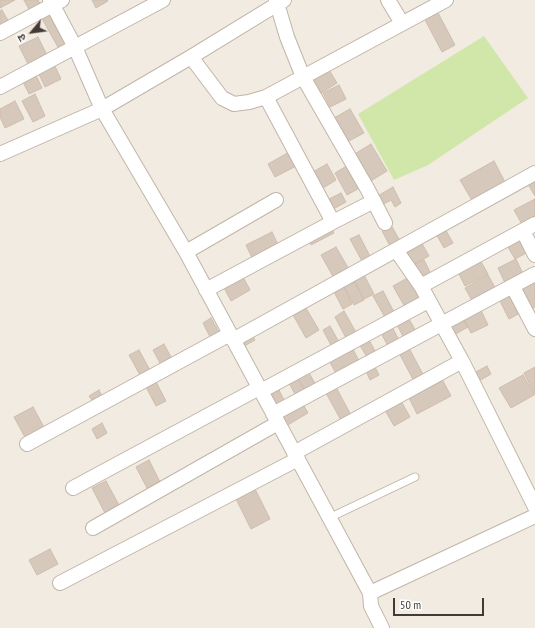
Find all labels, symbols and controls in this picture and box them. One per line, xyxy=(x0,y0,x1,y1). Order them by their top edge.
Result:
north arrow xyxy=(12,12,52,52)
text: उ xyxy=(14,32,29,44)
scale bar xyxy=(395,590,486,616)
text: 50 m xyxy=(400,597,421,612)

